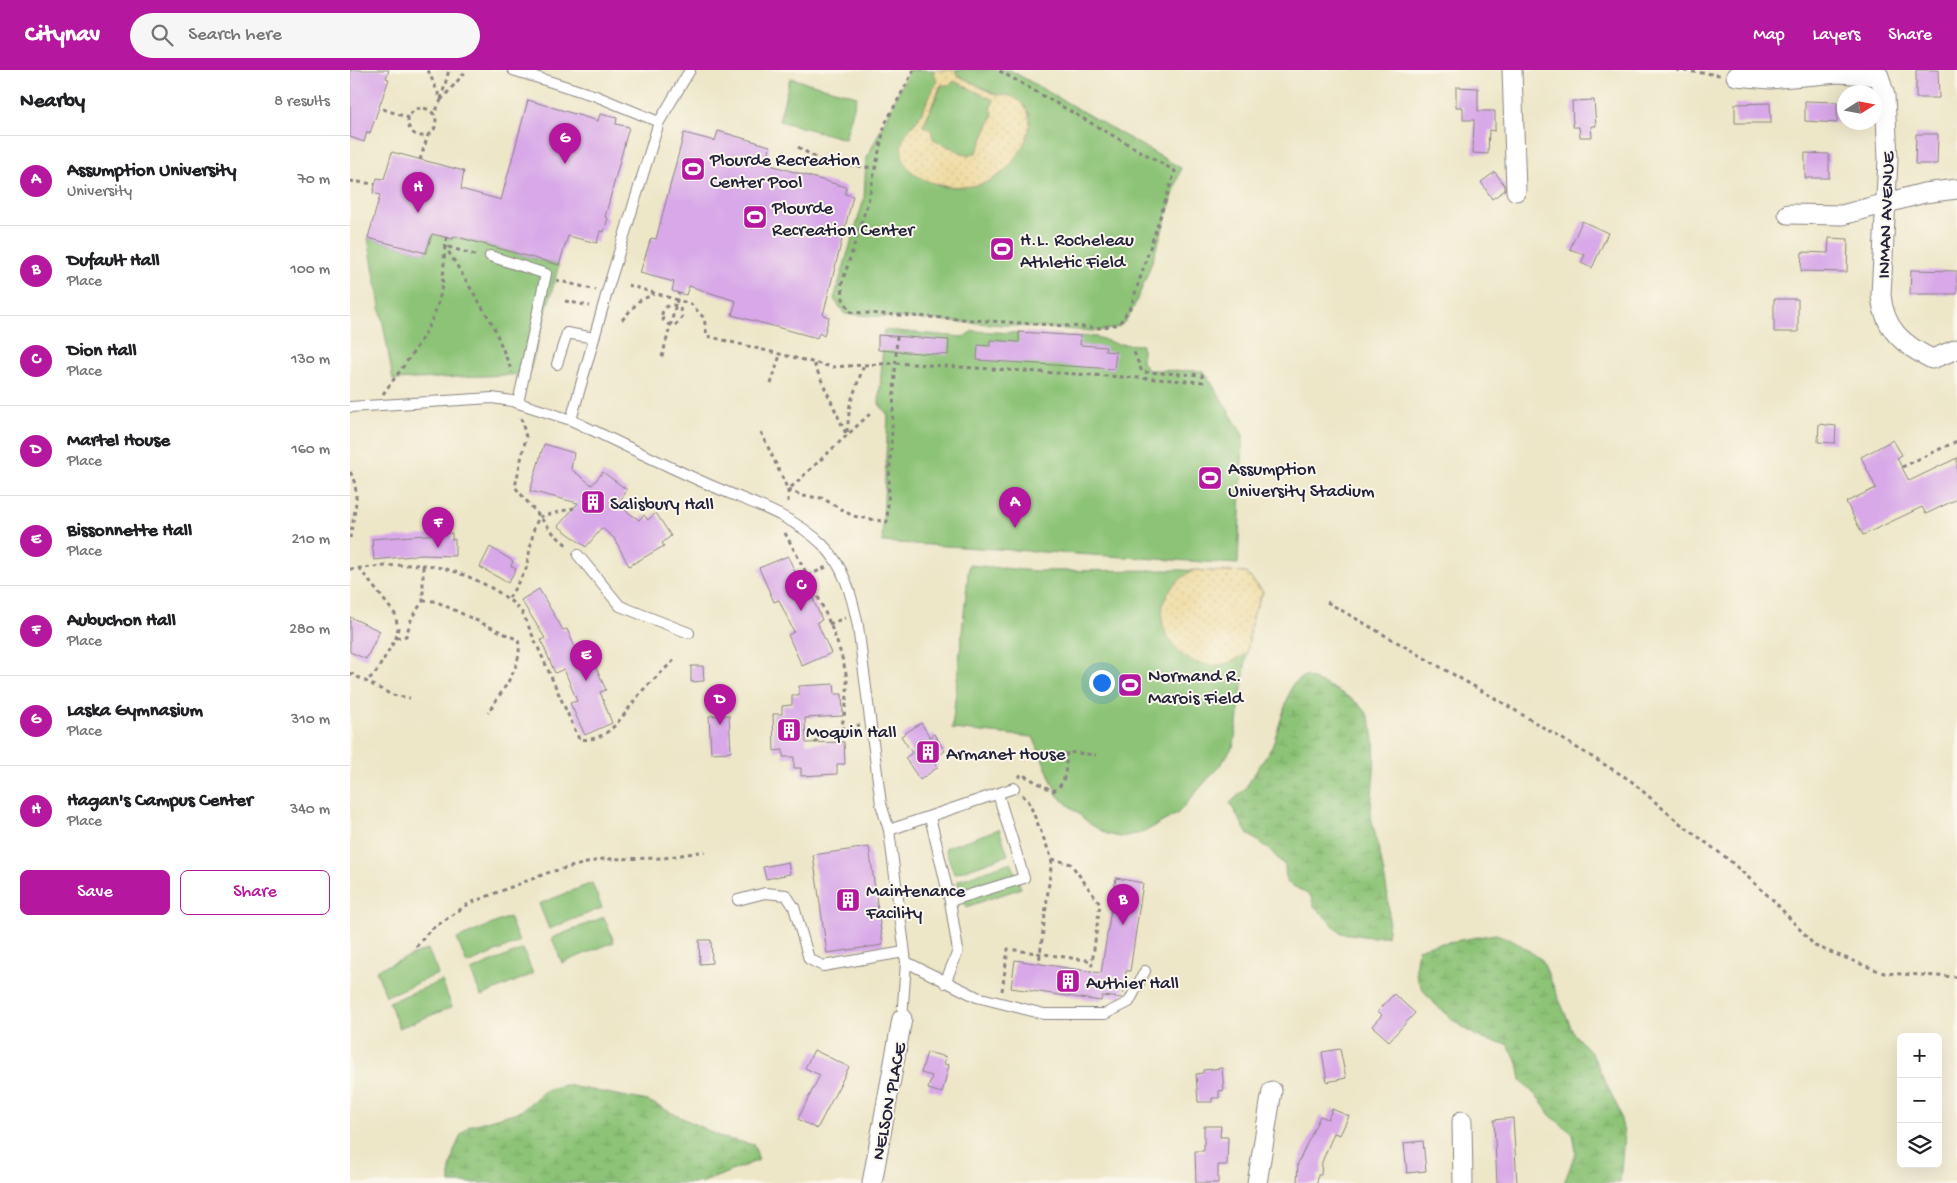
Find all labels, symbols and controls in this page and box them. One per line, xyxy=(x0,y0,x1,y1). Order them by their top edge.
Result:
search box xyxy=(130,13,480,58)
text: Citynav xyxy=(25,21,100,50)
icon: search xyxy=(148,21,176,49)
text: Search here xyxy=(188,24,282,47)
text: Map xyxy=(1753,25,1785,46)
text: Layers xyxy=(1813,25,1860,46)
text: Share xyxy=(1888,25,1932,46)
north arrow xyxy=(1837,85,1882,130)
text: Nearby xyxy=(20,90,85,115)
text: 8 results xyxy=(274,93,330,112)
pin: G xyxy=(549,123,581,164)
place label: Plourde Recreation Center Pool xyxy=(709,150,860,195)
street label: INMAN AVENUE xyxy=(1874,150,1901,279)
sports icon: Plourde Recreation Center Pool xyxy=(680,156,706,182)
text: Assumption University xyxy=(67,160,236,183)
text: A xyxy=(31,171,41,190)
text: 70 m xyxy=(297,171,330,190)
pin: H xyxy=(402,172,434,213)
text: University xyxy=(67,183,132,202)
place label: Plourde Recreation Center xyxy=(771,198,916,243)
sports icon: Plourde Recreation Center xyxy=(742,204,768,230)
place label: H.L. Rocheleau Athletic Field xyxy=(1020,230,1134,275)
sports icon: H.L. Rocheleau Athletic Field xyxy=(989,236,1015,262)
text: Dufault Hall xyxy=(67,250,160,273)
text: B xyxy=(32,261,40,280)
text: 100 m xyxy=(290,261,330,280)
text: Place xyxy=(67,273,102,292)
text: Dion Hall xyxy=(67,340,137,363)
text: C xyxy=(32,351,40,370)
text: 130 m xyxy=(291,351,330,370)
text: Place xyxy=(67,363,102,382)
text: Martel House xyxy=(67,430,170,453)
text: D xyxy=(31,441,41,460)
text: 160 m xyxy=(291,441,330,460)
text: Place xyxy=(67,453,102,472)
place label: Assumption University Stadium xyxy=(1228,459,1375,504)
sports icon: Assumption University Stadium xyxy=(1197,465,1223,491)
pin: A xyxy=(999,487,1031,528)
building icon: Salisbury Hall xyxy=(580,489,606,515)
place label: Salisbury Hall xyxy=(610,494,714,517)
pin: F xyxy=(422,507,454,548)
text: Bissonnette Hall xyxy=(67,520,192,543)
text: E xyxy=(31,531,41,550)
text: 210 m xyxy=(291,531,330,550)
text: Place xyxy=(67,543,102,562)
pin: C xyxy=(785,570,817,611)
text: Aubuchon Hall xyxy=(67,610,176,633)
text: F xyxy=(32,621,40,640)
text: 280 m xyxy=(289,621,330,640)
text: Place xyxy=(67,633,102,652)
pin: E xyxy=(570,640,602,681)
place label: Normand R. Marois Field xyxy=(1148,666,1245,711)
your location xyxy=(1089,670,1115,696)
sports icon: Normand R. Marois Field xyxy=(1117,672,1143,698)
pin: D xyxy=(704,684,736,725)
text: Laska Gymnasium xyxy=(67,700,203,723)
text: G xyxy=(31,711,41,730)
text: 310 m xyxy=(291,711,330,730)
building icon: Moquin Hall xyxy=(776,717,802,743)
place label: Moquin Hall xyxy=(806,722,897,745)
text: Place xyxy=(67,723,102,742)
building icon: Armanet House xyxy=(915,739,941,765)
place label: Armanet House xyxy=(946,744,1066,767)
text: Hagan's Campus Center xyxy=(67,790,253,813)
text: H xyxy=(31,801,41,820)
text: 340 m xyxy=(290,801,330,820)
text: Place xyxy=(67,813,102,832)
button: Save xyxy=(20,870,170,915)
button: Share xyxy=(180,870,330,915)
place label: Maintenance Facility xyxy=(865,881,965,926)
pin: B xyxy=(1107,884,1139,925)
building icon: Maintenance Facility xyxy=(835,887,861,913)
building icon: Authier Hall xyxy=(1055,968,1081,994)
place label: Authier Hall xyxy=(1086,973,1179,996)
map controls xyxy=(1897,1033,1942,1168)
button: + xyxy=(1897,1033,1942,1078)
street label: NELSON PLACE xyxy=(868,1040,913,1162)
button: − xyxy=(1897,1078,1942,1123)
button: layers xyxy=(1897,1123,1942,1168)

